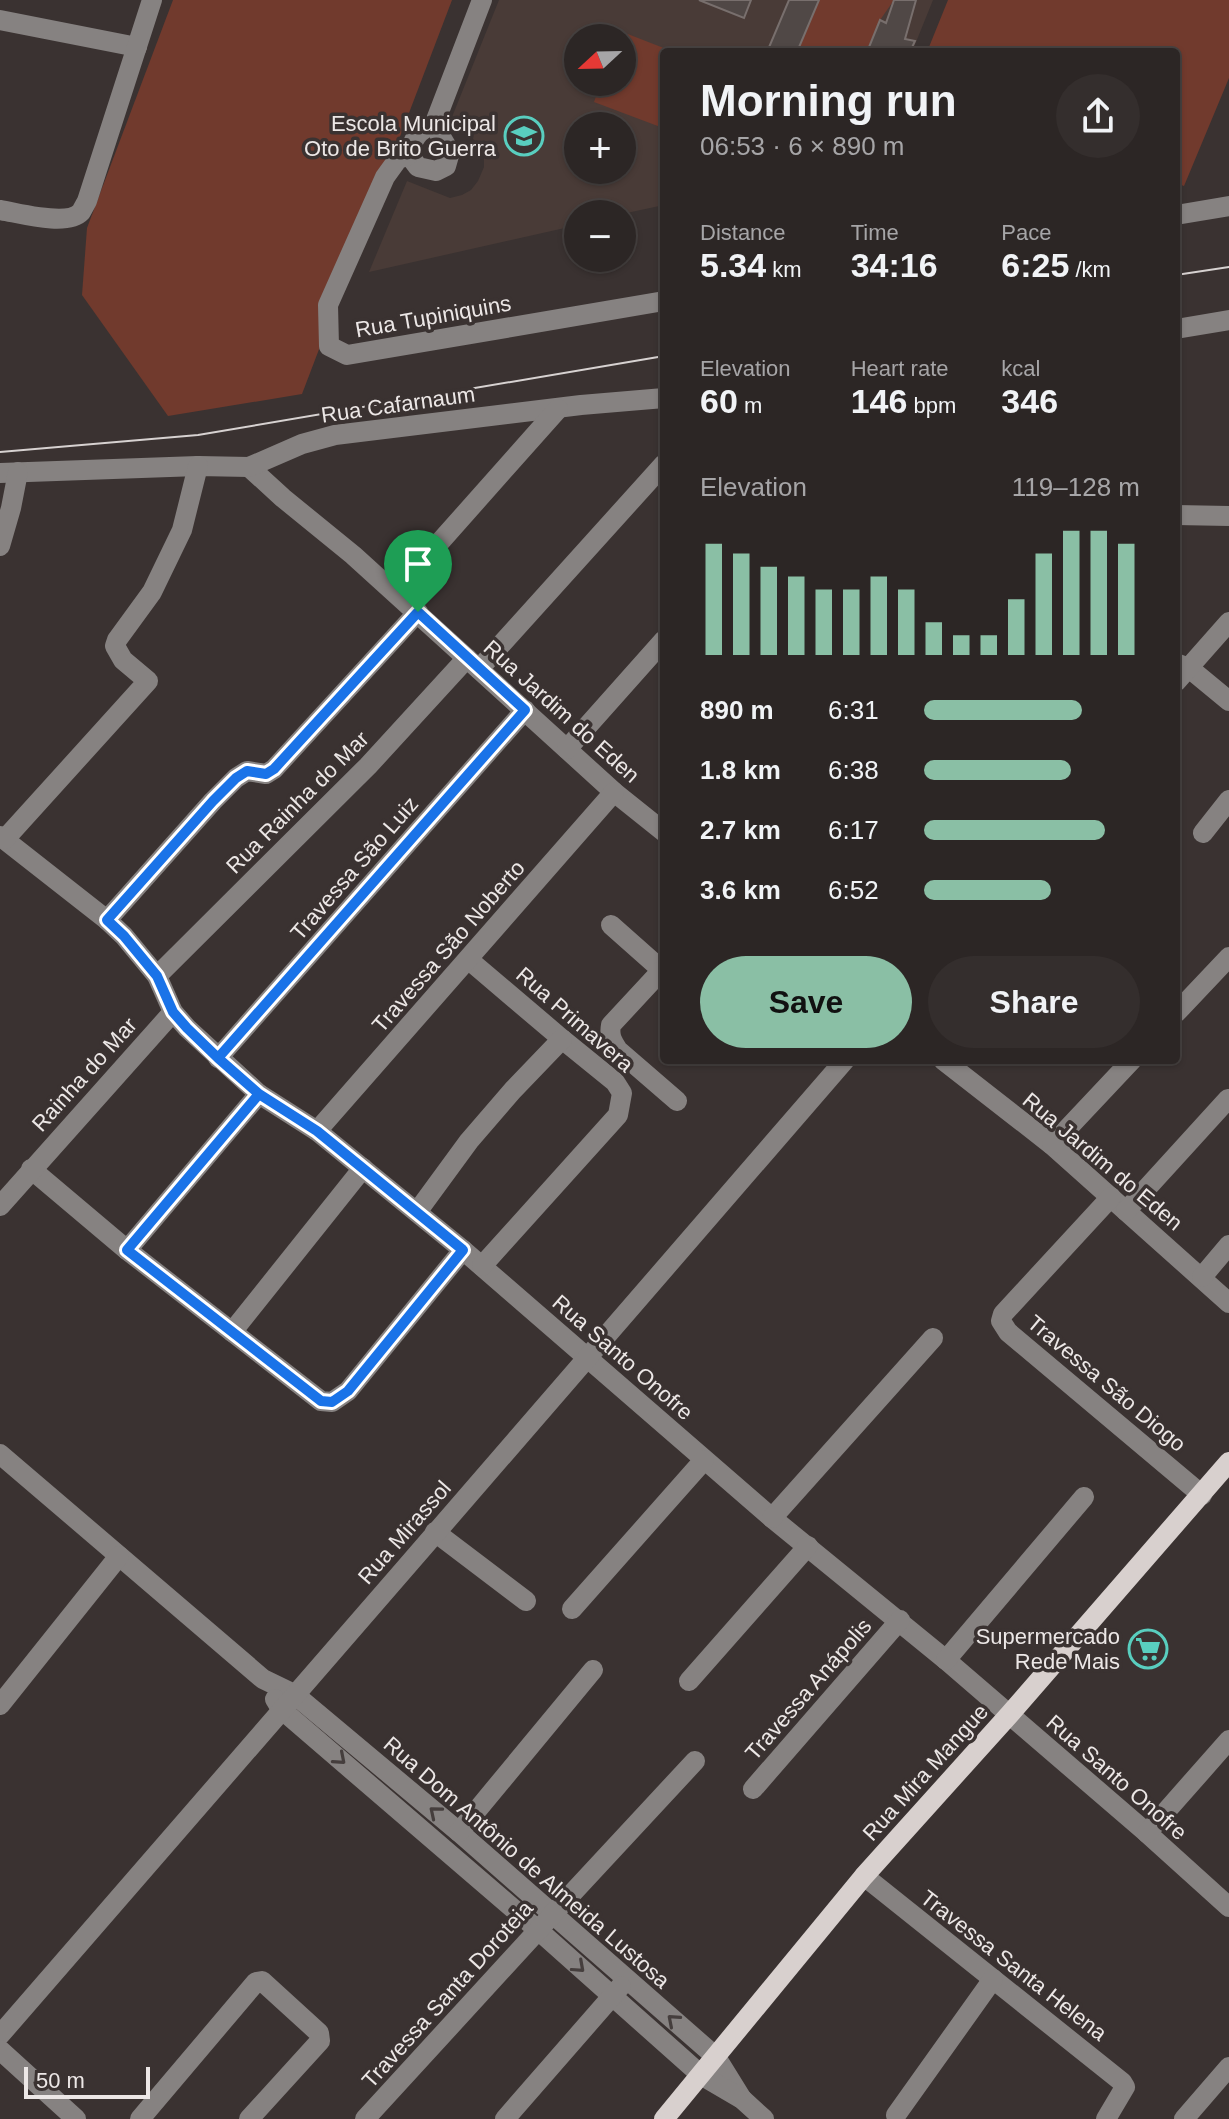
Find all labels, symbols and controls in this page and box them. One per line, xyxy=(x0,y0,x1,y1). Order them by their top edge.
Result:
north arrow xyxy=(564,24,636,96)
map controls xyxy=(564,24,636,272)
button: share xyxy=(1056,74,1140,158)
text: Morning run xyxy=(700,76,957,125)
place label: Escola Municipal Oto de Brito Guerra xyxy=(304,111,497,161)
button: + xyxy=(564,112,636,184)
school or university icon: Escola Municipal Oto de Brito Guerra xyxy=(503,115,545,157)
text: 06:53 · 6 × 890 m xyxy=(700,131,905,161)
button: − xyxy=(564,200,636,272)
text: Distance xyxy=(700,220,786,245)
text: Time xyxy=(851,220,899,245)
text: Pace xyxy=(1001,220,1051,245)
text: 5.34 xyxy=(700,246,766,284)
text: 34:16 xyxy=(851,246,938,284)
text: 6:25 xyxy=(1001,246,1069,284)
text: km xyxy=(766,257,802,282)
text: /km xyxy=(1069,257,1111,282)
street label: Rua Tupiniquins xyxy=(353,290,513,343)
text: Elevation xyxy=(700,356,791,381)
text: Heart rate xyxy=(851,356,948,381)
text: kcal xyxy=(1001,356,1040,381)
street label: Rua Cafarnaum xyxy=(319,381,477,428)
text: 60 xyxy=(700,382,738,420)
text: 146 xyxy=(851,382,907,420)
text: 346 xyxy=(1001,382,1058,420)
text: m xyxy=(738,393,762,418)
text: bpm xyxy=(907,393,956,418)
text: Elevation xyxy=(700,472,807,502)
text: 119–128 m xyxy=(1012,472,1140,502)
pin xyxy=(384,530,452,612)
icon: arrive xyxy=(396,542,440,586)
street label: Rua Jardim do Eden xyxy=(479,635,645,788)
text: 890 m xyxy=(700,695,774,725)
text: 6:31 xyxy=(828,695,879,725)
street label: Rua Rainha do Mar xyxy=(221,726,374,879)
text: 1.8 km xyxy=(700,755,781,785)
text: 6:38 xyxy=(828,755,879,785)
street label: Travessa São Luiz xyxy=(285,792,423,945)
text: 2.7 km xyxy=(700,815,781,845)
text: 6:17 xyxy=(828,815,879,845)
street label: Travessa São Noberto xyxy=(367,855,530,1037)
text: 3.6 km xyxy=(700,875,781,905)
text: 6:52 xyxy=(828,875,879,905)
button: Save xyxy=(700,956,912,1048)
button: Share xyxy=(928,956,1140,1048)
street label: Rua Primavera xyxy=(511,962,639,1077)
street label: Rainha do Mar xyxy=(27,1012,142,1136)
street label: Rua Jardim do Eden xyxy=(1018,1087,1188,1235)
street label: Rua Santo Onofre xyxy=(548,1290,698,1425)
street label: Travessa São Diogo xyxy=(1023,1310,1191,1457)
street label: Rua Mirassol xyxy=(353,1476,456,1589)
street label: Travessa Anápolis xyxy=(740,1614,877,1765)
place label: Supermercado Rede Mais xyxy=(976,1624,1120,1674)
supermarket icon: Supermercado Rede Mais xyxy=(1127,1628,1169,1670)
street label: Rua Mira Mangue xyxy=(858,1699,993,1846)
street label: Rua Santo Onofre xyxy=(1042,1710,1192,1845)
street label: Rua Dom Antônio de Almeida Lustosa xyxy=(379,1731,675,1994)
one-way arrow xyxy=(331,1750,346,1764)
one-way arrow xyxy=(430,1807,445,1822)
street label: Travessa Santa Helena xyxy=(916,1885,1112,2046)
street label: Travessa Santa Doroteia xyxy=(357,1895,538,2093)
one-way arrow xyxy=(570,1957,584,1972)
one-way arrow xyxy=(668,2015,683,2030)
scale bar xyxy=(24,2063,150,2099)
text: 50 m xyxy=(36,2068,85,2093)

